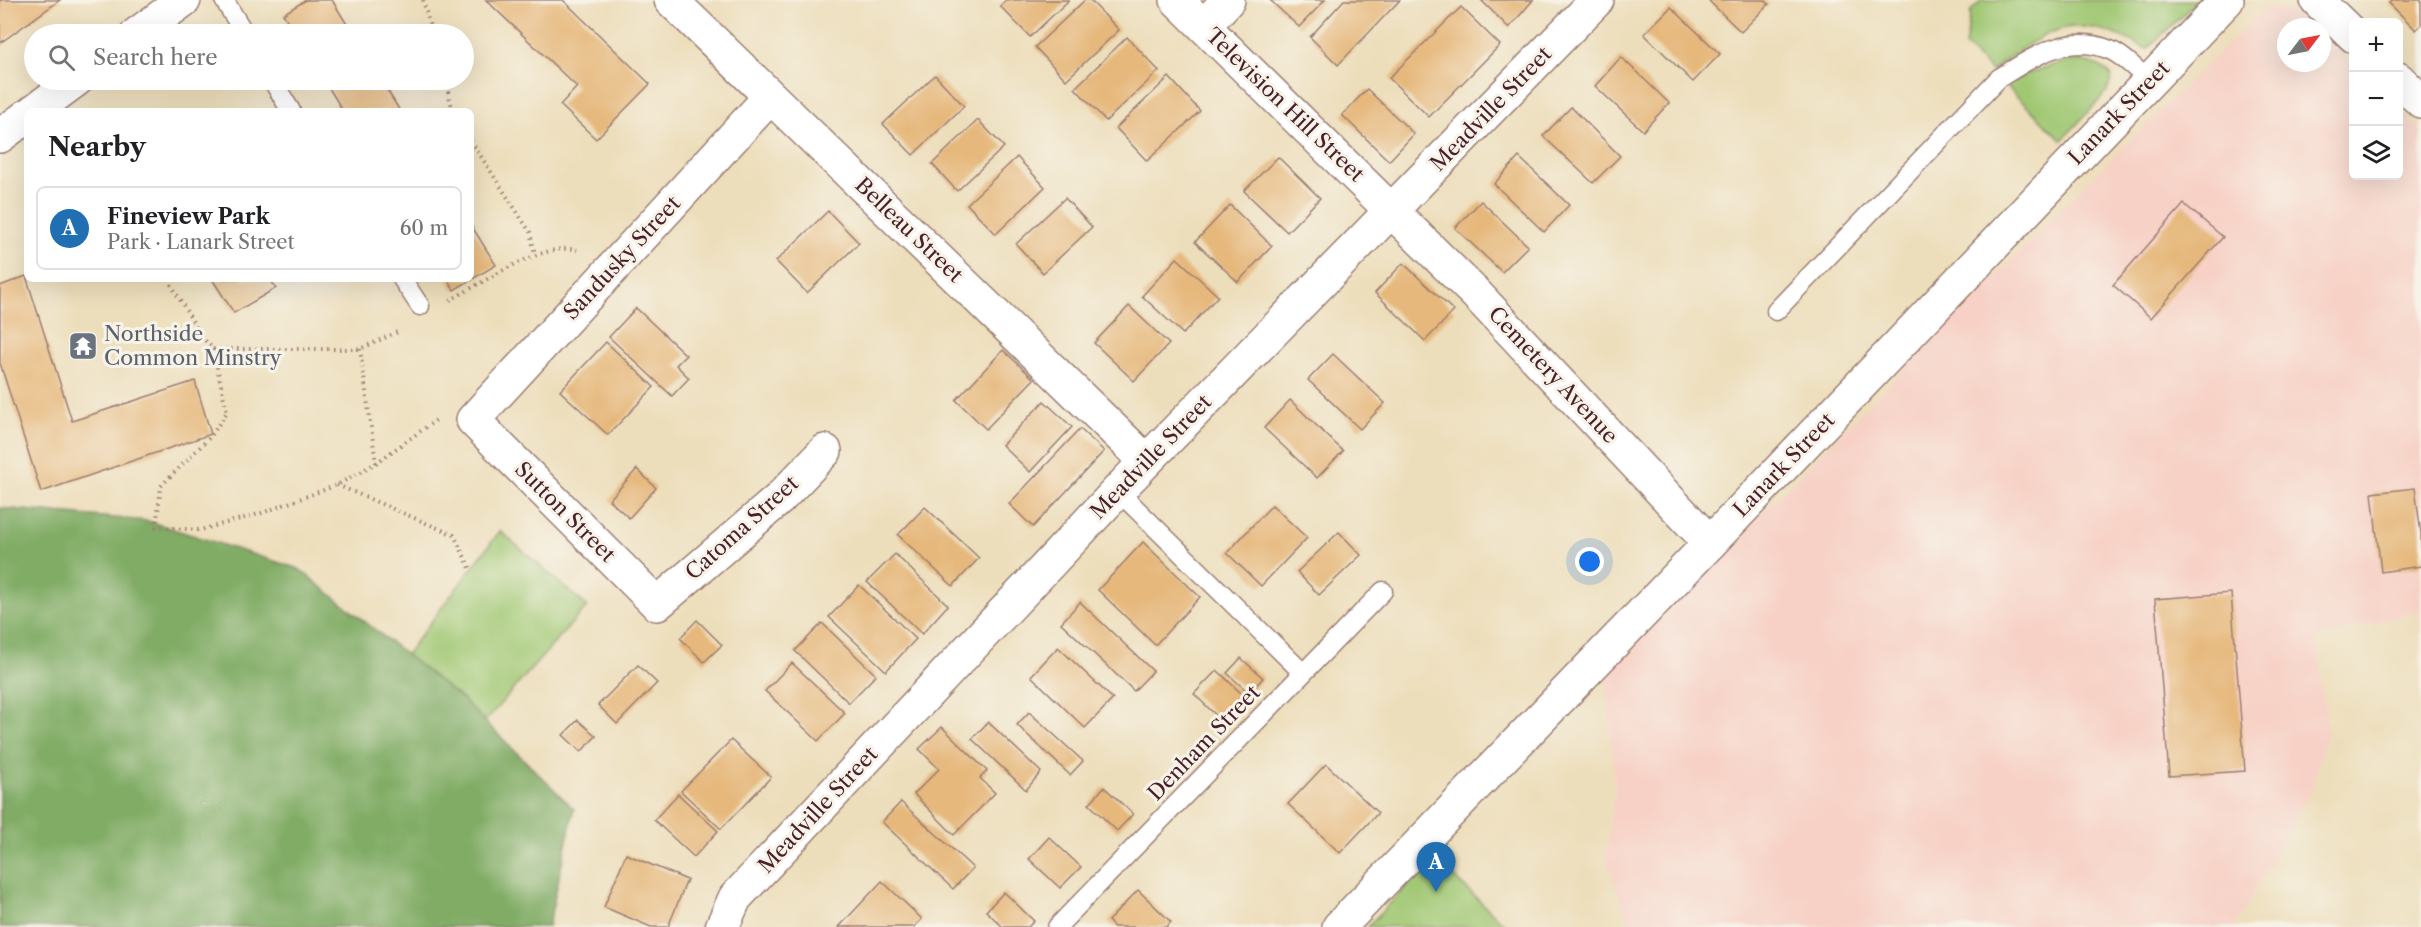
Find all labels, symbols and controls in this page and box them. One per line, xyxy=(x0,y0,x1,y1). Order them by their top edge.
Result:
north arrow xyxy=(2277,18,2331,72)
map controls xyxy=(2349,18,2403,180)
button: + xyxy=(2349,18,2403,72)
street label: Television Hill Street xyxy=(1201,23,1370,187)
search box xyxy=(24,24,474,90)
icon: search xyxy=(45,41,78,74)
street label: Meadville Street xyxy=(1425,41,1557,176)
text: Search here xyxy=(93,44,218,71)
street label: Lanark Street xyxy=(2063,55,2175,170)
button: − xyxy=(2349,72,2403,126)
button: layers xyxy=(2349,126,2403,180)
text: Nearby xyxy=(48,131,146,163)
street label: Belleau Street xyxy=(850,172,969,288)
street label: Sandusky Street xyxy=(558,190,686,325)
text: Fineview Park xyxy=(107,203,270,230)
text: A xyxy=(62,216,77,240)
text: 60 m xyxy=(400,216,448,240)
text: Park · Lanark Street xyxy=(107,230,295,254)
street label: Cemetery Avenue xyxy=(1484,301,1623,448)
place label: Northside Common Minstry xyxy=(104,321,282,370)
temple icon: Northside Common Minstry xyxy=(67,330,99,362)
street label: Meadville Street xyxy=(1085,389,1217,524)
street label: Lanark Street xyxy=(1728,407,1840,522)
street label: Sutton Street xyxy=(510,456,621,567)
street label: Catoma Street xyxy=(680,470,804,585)
your location xyxy=(1575,547,1604,576)
street label: Denham Street xyxy=(1142,679,1265,806)
street label: Meadville Street xyxy=(753,741,883,878)
pin: A xyxy=(1416,842,1456,892)

